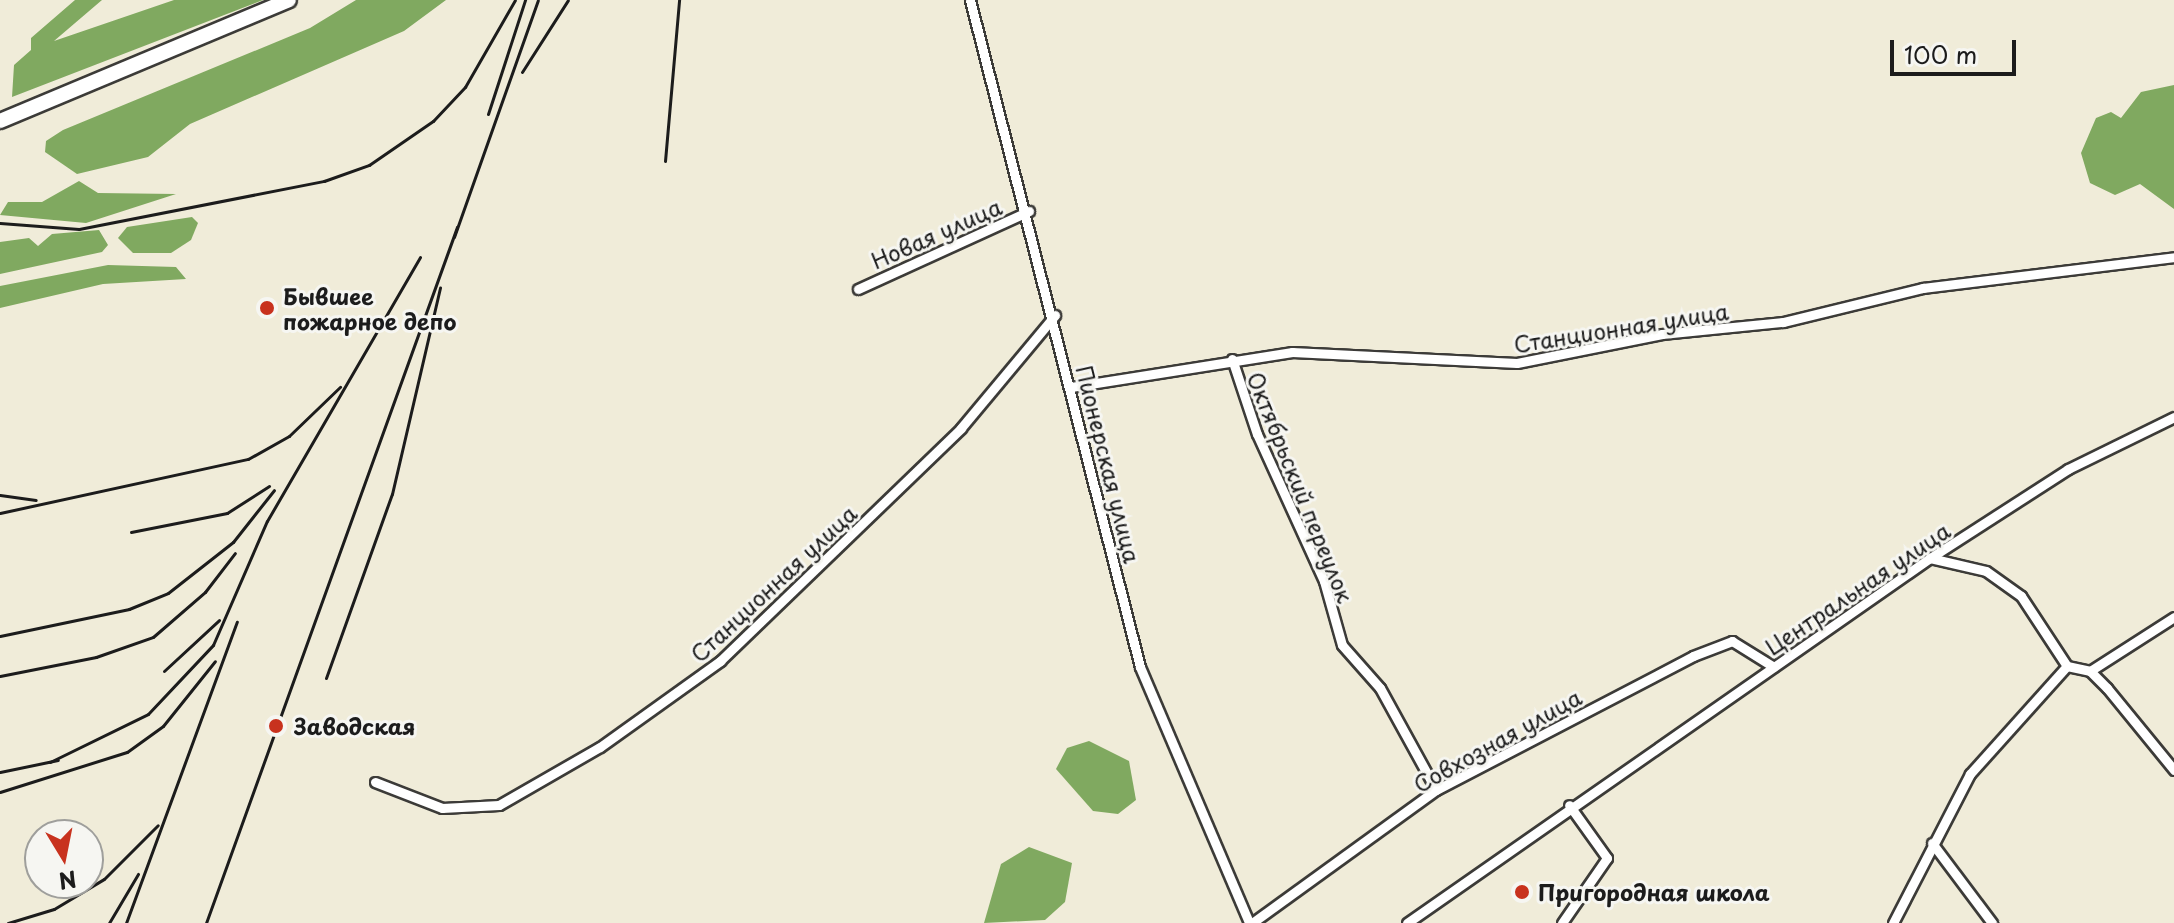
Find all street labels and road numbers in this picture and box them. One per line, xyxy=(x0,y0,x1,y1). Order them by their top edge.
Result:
street label: Новая улица xyxy=(866,192,1006,274)
street label: Станционная улица xyxy=(1511,297,1731,357)
street label: Пионерская улица xyxy=(1072,362,1146,566)
street label: Октябрьский переулок xyxy=(1243,368,1359,606)
street label: Станционная улица xyxy=(684,499,862,667)
street label: Центральная улица xyxy=(1760,516,1954,660)
street label: Совхозная улица xyxy=(1408,683,1586,797)

